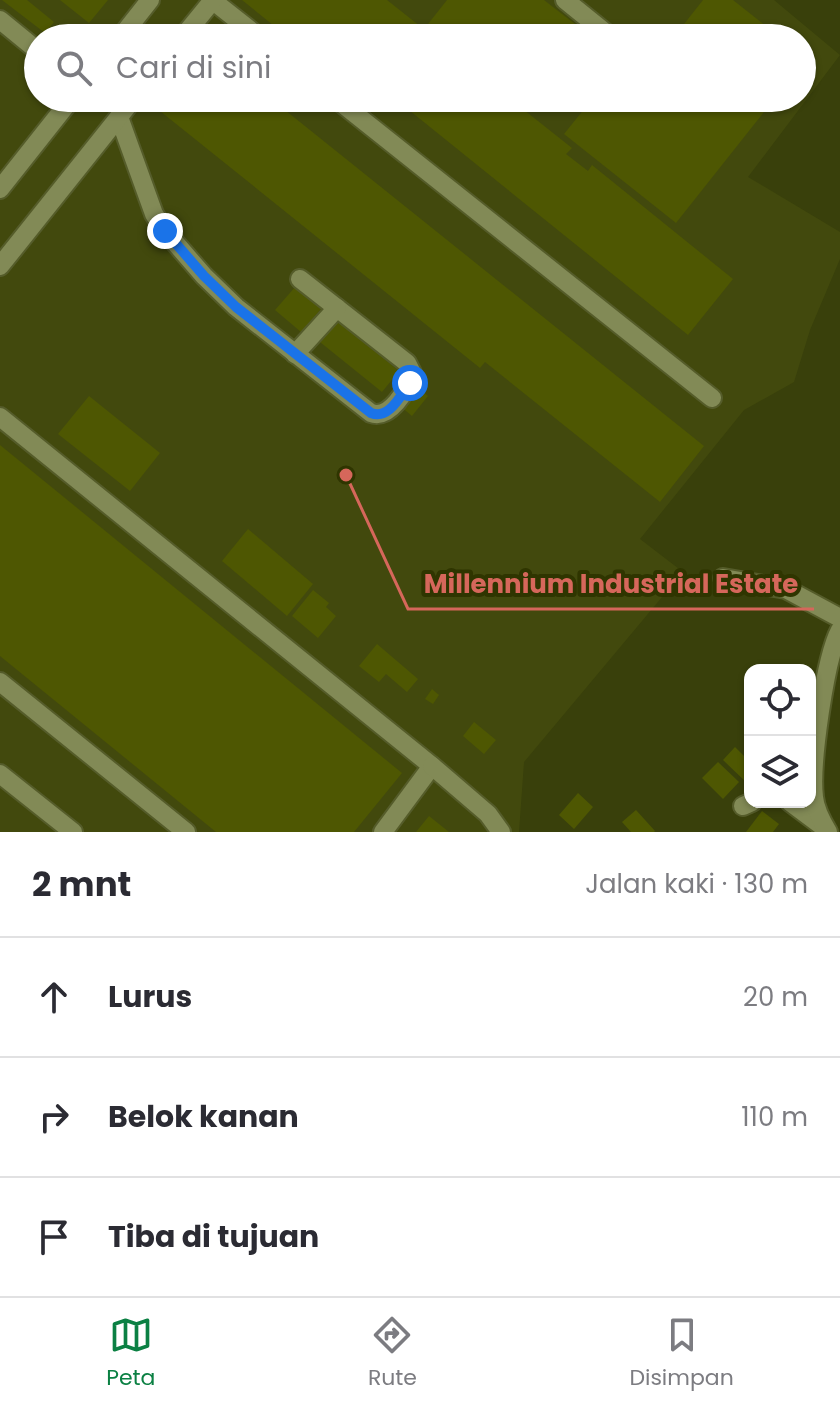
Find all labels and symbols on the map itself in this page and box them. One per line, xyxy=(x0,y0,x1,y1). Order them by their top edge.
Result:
route end xyxy=(147,213,183,249)
route start xyxy=(392,365,428,401)
callout: Millennium Industrial Estate xyxy=(408,559,814,609)
text: Millennium Industrial Estate xyxy=(424,566,798,602)

